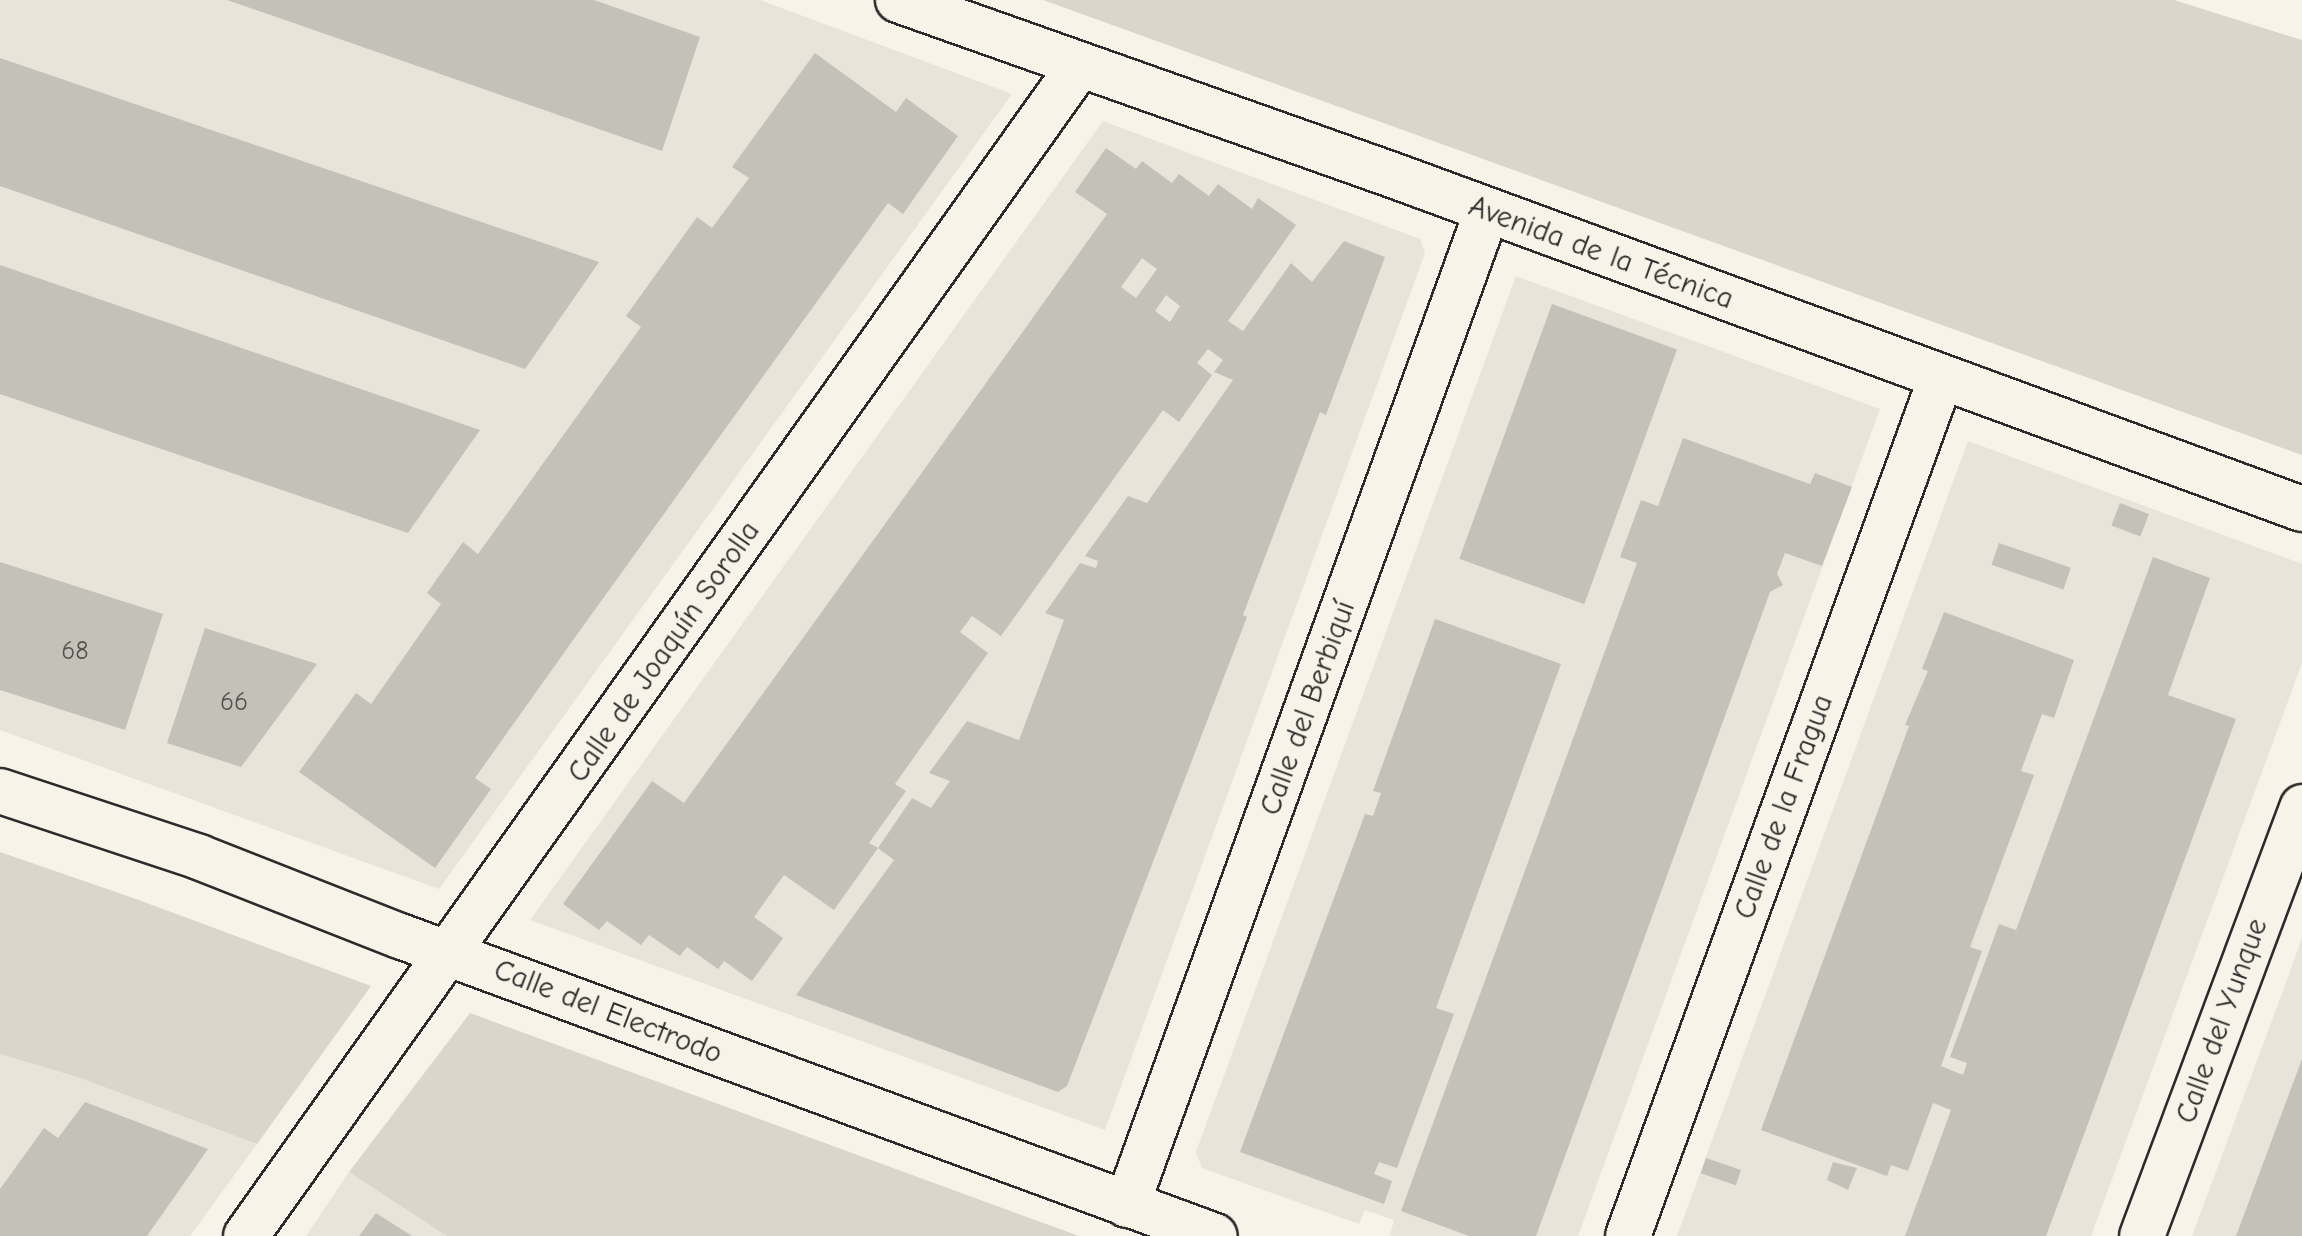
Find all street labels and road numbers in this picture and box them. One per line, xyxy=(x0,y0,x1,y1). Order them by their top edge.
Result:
street label: Avenida de la Técnica xyxy=(1464,188,1738,318)
street label: Calle de Joaquín Sorolla xyxy=(560,514,768,790)
street label: Calle del Berbiquí xyxy=(1252,596,1364,820)
street label: Calle de la Fragua xyxy=(1727,690,1841,924)
street label: Calle del Yunque xyxy=(2168,914,2276,1128)
street label: Calle del Electrodo xyxy=(489,952,727,1072)

